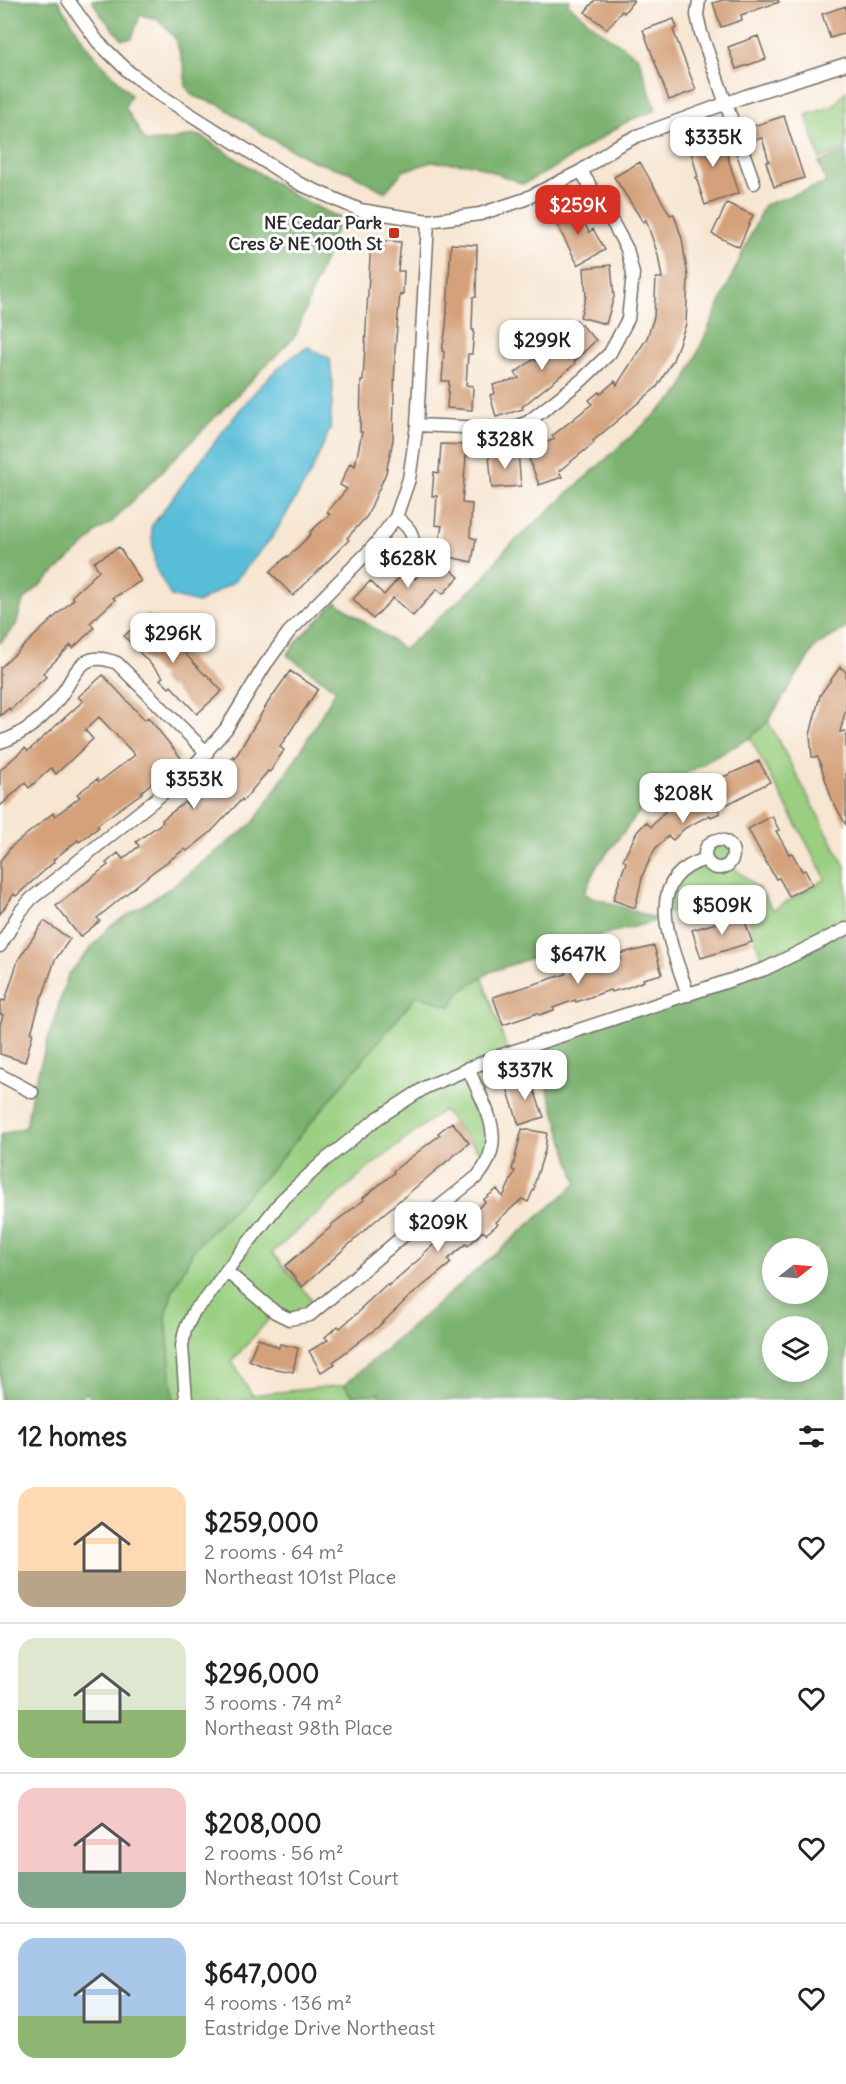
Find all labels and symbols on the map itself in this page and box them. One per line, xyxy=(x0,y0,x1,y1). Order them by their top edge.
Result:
pin: $335K xyxy=(671,117,755,168)
pin: $259K xyxy=(536,185,620,236)
place label: NE Cedar Park Cres & NE 100th St xyxy=(229,211,383,255)
marker: NE Cedar Park Cres & NE 100th St xyxy=(387,226,401,240)
pin: $299K xyxy=(500,320,584,371)
pin: $328K xyxy=(463,419,547,470)
pin: $628K xyxy=(366,538,450,589)
pin: $296K xyxy=(131,613,215,664)
pin: $353K xyxy=(152,759,236,810)
pin: $208K xyxy=(641,773,725,824)
pin: $509K xyxy=(680,885,764,936)
pin: $647K xyxy=(536,934,620,985)
pin: $337K xyxy=(483,1050,567,1101)
pin: $209K xyxy=(396,1202,480,1253)
north arrow xyxy=(762,1238,828,1304)

